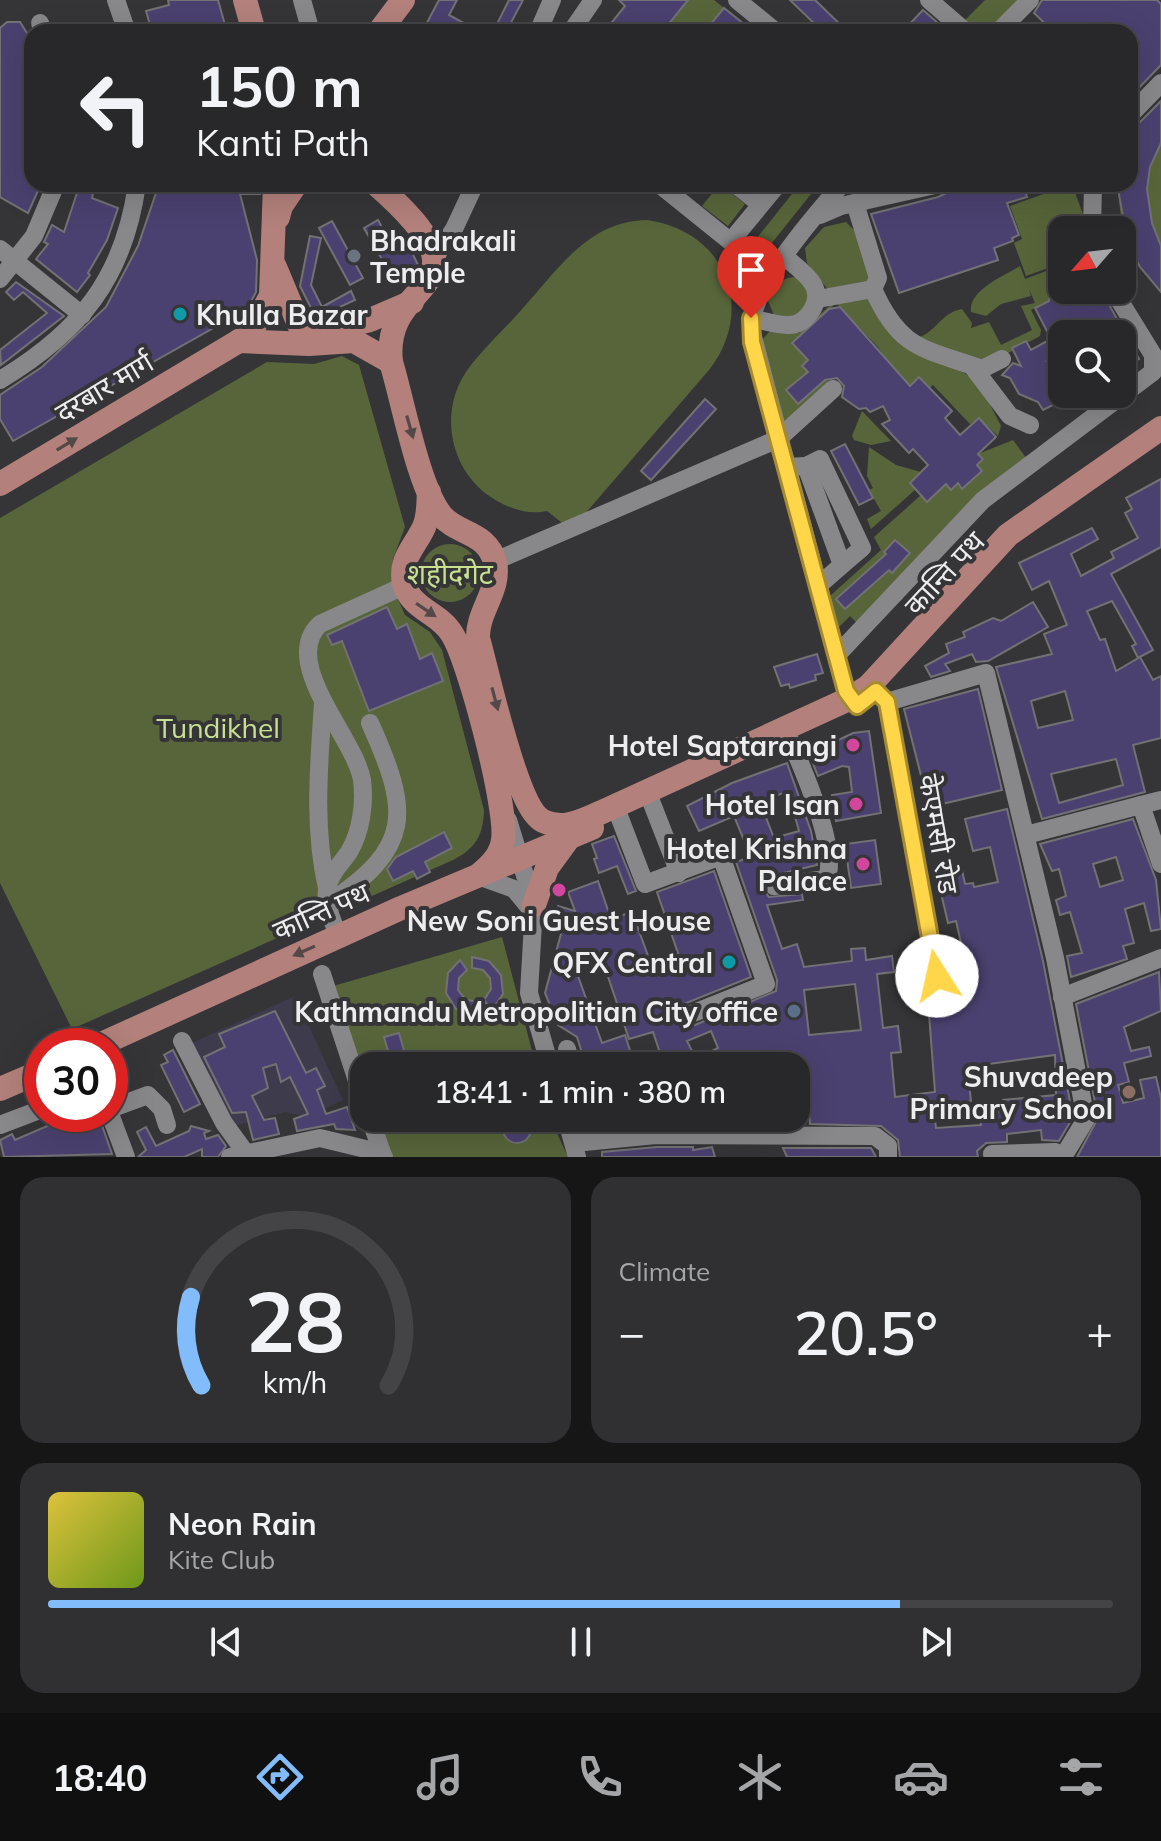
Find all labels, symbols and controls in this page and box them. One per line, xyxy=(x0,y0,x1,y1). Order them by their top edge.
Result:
text: 150 m xyxy=(196,51,363,121)
icon: left xyxy=(64,56,168,160)
text: Kanti Path xyxy=(196,120,370,165)
north arrow xyxy=(1048,216,1136,304)
map controls xyxy=(1048,216,1136,408)
place label: Bhadrakali Temple xyxy=(370,223,516,290)
pin xyxy=(717,236,785,318)
marker: Bhadrakali Temple xyxy=(345,247,363,265)
icon: arrive xyxy=(729,248,773,292)
place label: Khulla Bazar xyxy=(196,297,368,332)
marker: Khulla Bazar xyxy=(171,305,189,323)
button: search xyxy=(1048,320,1136,408)
street label: दरबार मार्ग xyxy=(49,344,160,430)
one-way arrow xyxy=(404,415,417,439)
one-way arrow xyxy=(56,437,78,451)
street label: कान्ति पथ xyxy=(897,523,992,622)
park label: शहीदगेट xyxy=(407,556,494,591)
one-way arrow xyxy=(416,602,437,617)
one-way arrow xyxy=(490,687,502,712)
park label: Tundikhel xyxy=(156,710,280,745)
place label: Hotel Saptarangi xyxy=(608,728,837,763)
marker: Hotel Saptarangi xyxy=(844,736,862,754)
street label: केएमसी रोड xyxy=(911,771,967,898)
place label: Hotel Isan xyxy=(705,787,840,822)
marker: Hotel Isan xyxy=(847,795,865,813)
place label: Hotel Krishna Palace xyxy=(666,831,847,898)
marker: Hotel Krishna Palace xyxy=(854,855,872,873)
street label: कान्ति पथ xyxy=(267,874,376,948)
marker: New Soni Guest House xyxy=(550,881,568,899)
place label: New Soni Guest House xyxy=(407,903,711,938)
position arrow xyxy=(895,934,979,1018)
one-way arrow xyxy=(293,944,316,958)
place label: QFX Central xyxy=(552,945,713,980)
marker: QFX Central xyxy=(720,953,738,971)
place label: Kathmandu Metropolitian City office xyxy=(294,994,778,1029)
marker: Kathmandu Metropolitian City office xyxy=(785,1002,803,1020)
speed limit sign: 30 xyxy=(24,1028,128,1132)
place label: Shuvadeep Primary School xyxy=(910,1059,1113,1126)
text: 18:41 · 1 min · 380 m xyxy=(434,1073,726,1111)
marker: Shuvadeep Primary School xyxy=(1120,1083,1138,1101)
text: Climate xyxy=(619,1255,710,1288)
text: 28 xyxy=(245,1268,345,1373)
text: 20.5° xyxy=(793,1295,938,1370)
text: − xyxy=(619,1305,645,1360)
text: + xyxy=(1087,1305,1113,1360)
text: km/h xyxy=(263,1364,328,1400)
text: Neon Rain xyxy=(168,1505,317,1543)
text: Kite Club xyxy=(168,1543,275,1576)
icon: previous xyxy=(204,1620,248,1664)
icon: pause xyxy=(559,1620,603,1664)
icon: next xyxy=(914,1620,958,1664)
icon: directions xyxy=(252,1749,308,1805)
icon: music xyxy=(412,1749,468,1805)
icon: phone xyxy=(572,1749,628,1805)
icon: climate xyxy=(732,1749,788,1805)
icon: car xyxy=(893,1749,949,1805)
icon: filters xyxy=(1053,1749,1109,1805)
text: 18:40 xyxy=(52,1755,147,1800)

